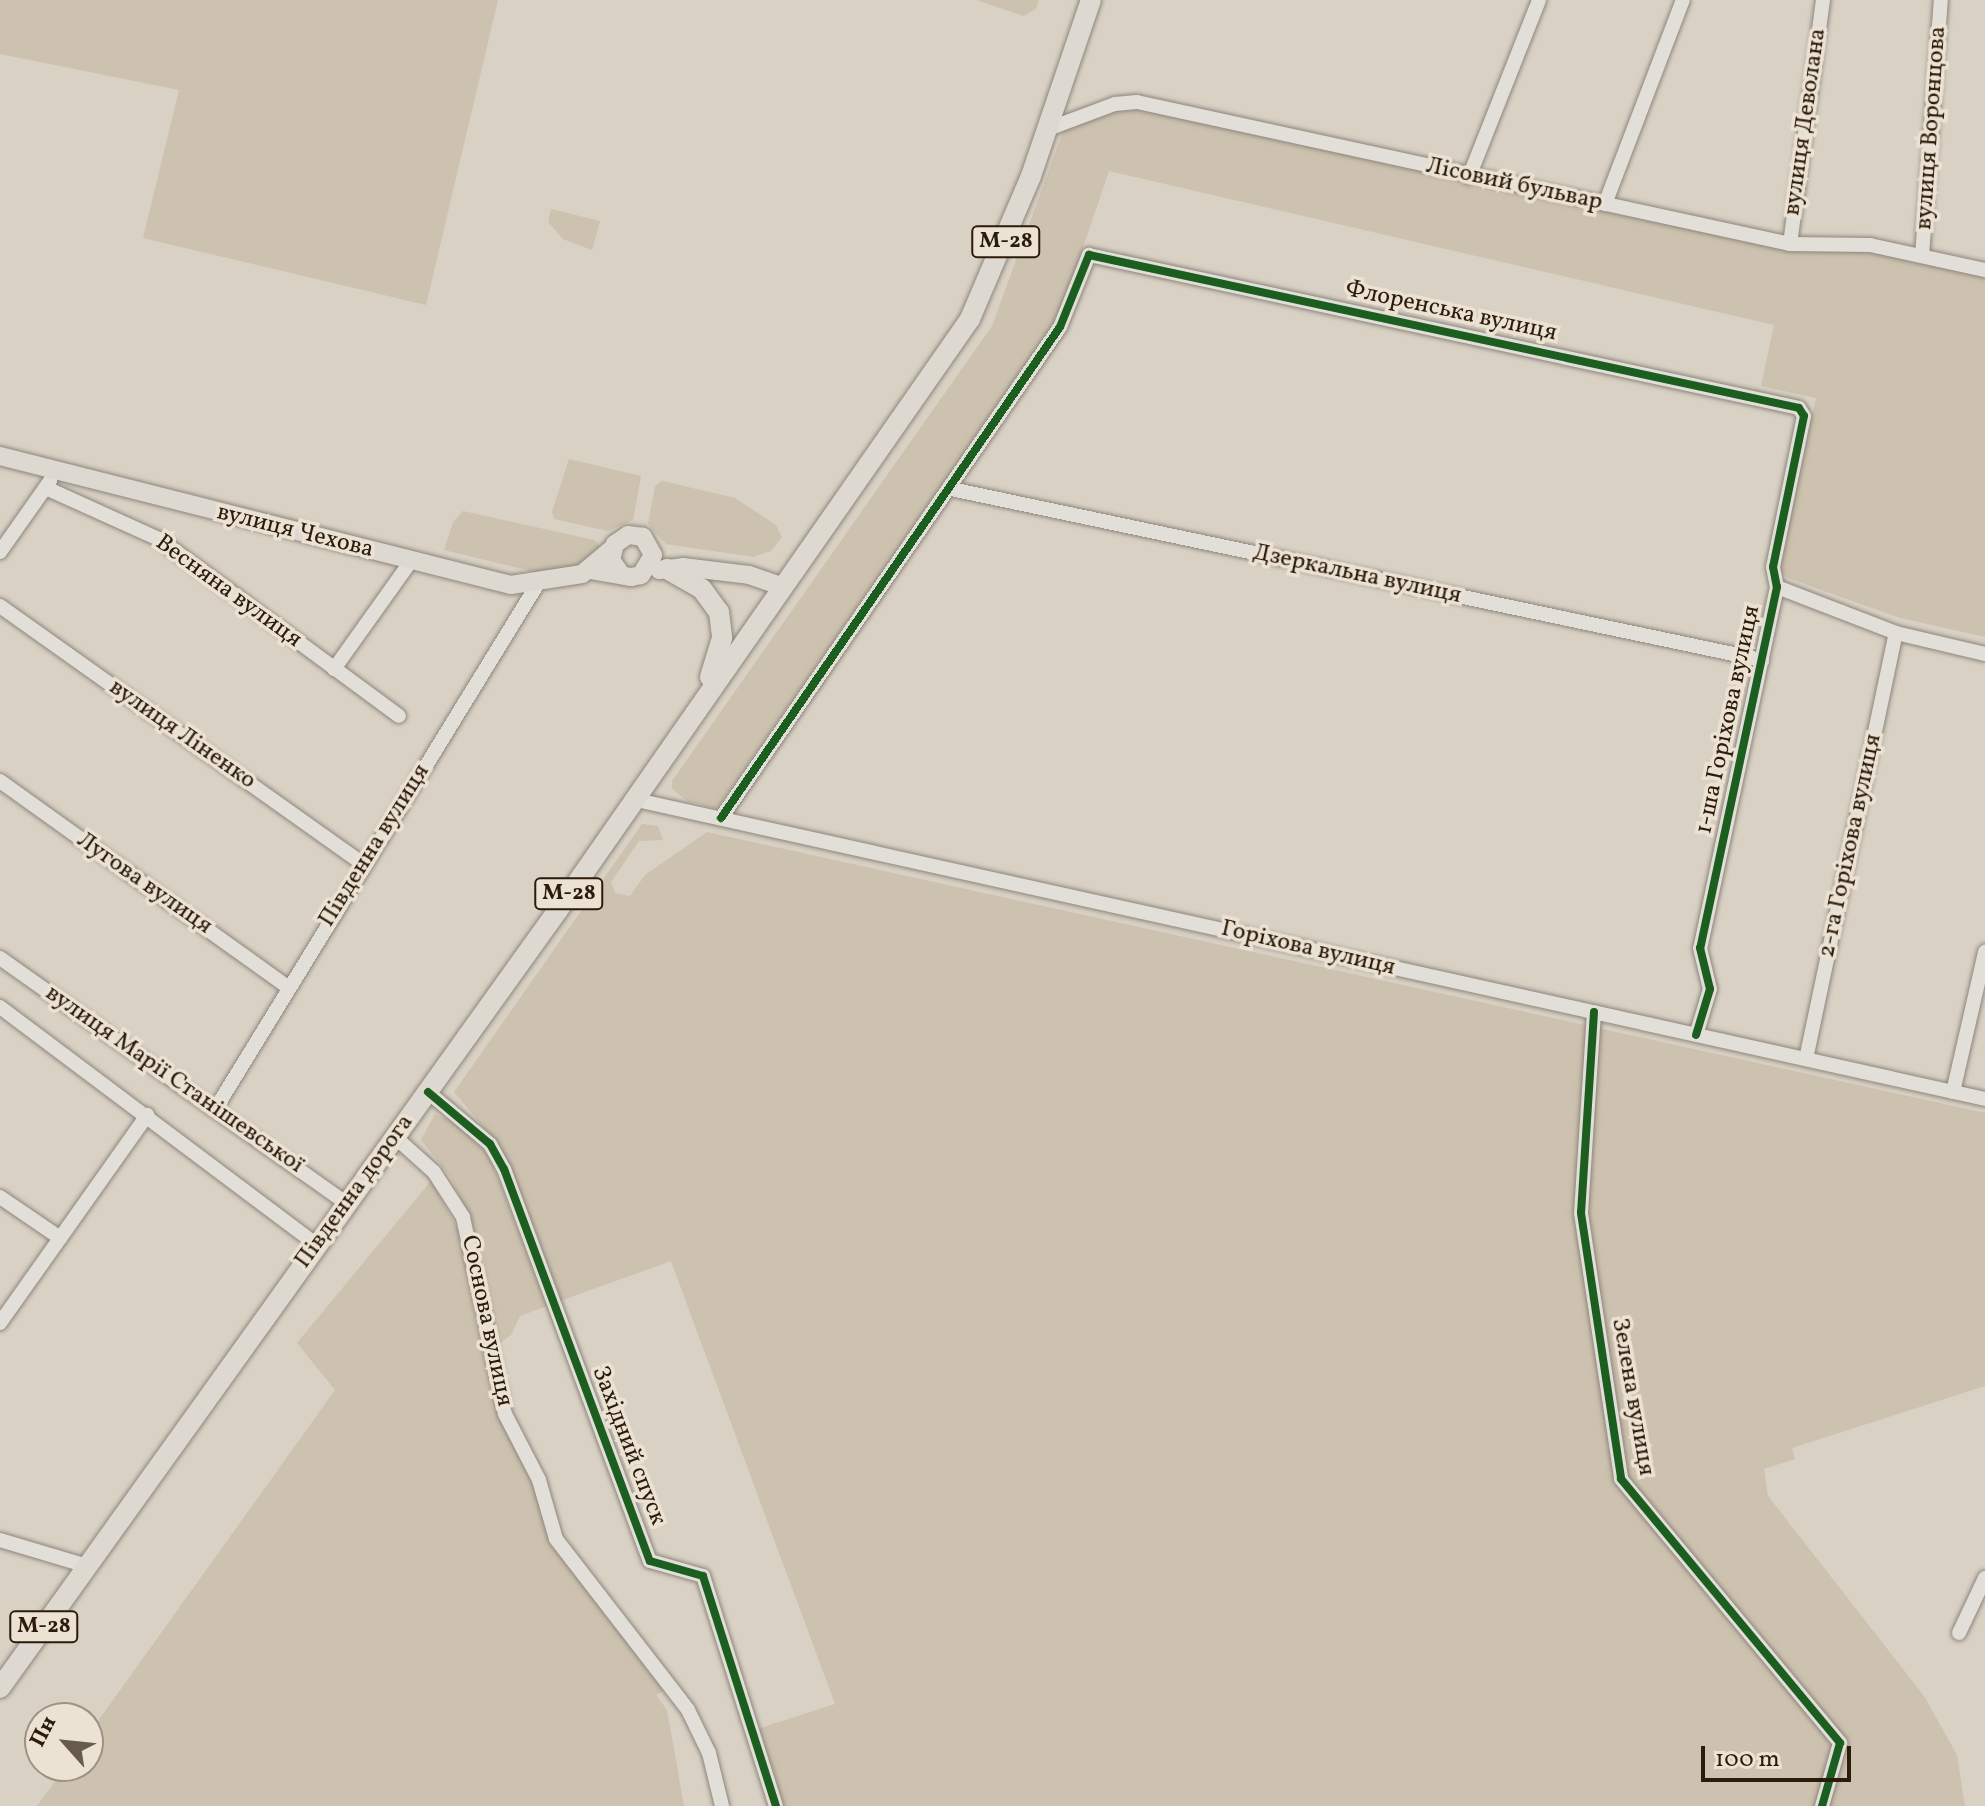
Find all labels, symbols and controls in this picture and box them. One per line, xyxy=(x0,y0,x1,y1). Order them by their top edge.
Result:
street label: вулиця Воронцова xyxy=(1911,25,1953,231)
street label: вулиця Деволана xyxy=(1779,27,1833,217)
street label: Лісовий бульвар xyxy=(1423,152,1605,218)
road number: М-28 xyxy=(970,224,1042,260)
street label: Флоренська вулиця xyxy=(1343,276,1559,348)
street label: вулиця Чехова xyxy=(214,499,376,565)
street label: Весняна вулиця xyxy=(149,529,307,655)
street label: Дзеркальна вулиця xyxy=(1250,539,1464,611)
street label: 1-ша Горіхова вулиця xyxy=(1691,603,1767,837)
street label: вулиця Ліненко xyxy=(103,674,261,796)
street label: 2-га Горіхова вулиця xyxy=(1813,731,1889,961)
street label: Південна вулиця xyxy=(313,759,437,933)
street label: Лугова вулиця xyxy=(71,827,217,941)
road number: М-28 xyxy=(533,876,605,912)
street label: Горіхова вулиця xyxy=(1218,915,1398,983)
street label: вулиця Марії Станішевської xyxy=(39,980,309,1180)
street label: Південна дорога xyxy=(289,1109,421,1275)
street label: Соснова вулиця xyxy=(454,1233,518,1409)
street label: Зелена вулиця xyxy=(1604,1316,1660,1478)
street label: Західний спуск xyxy=(584,1362,672,1530)
road number: М-28 xyxy=(8,1609,80,1645)
north arrow xyxy=(24,1702,104,1782)
text: Пн xyxy=(23,1711,65,1753)
scale bar xyxy=(1705,1730,1855,1780)
text: 100 m xyxy=(1715,1743,1780,1777)

